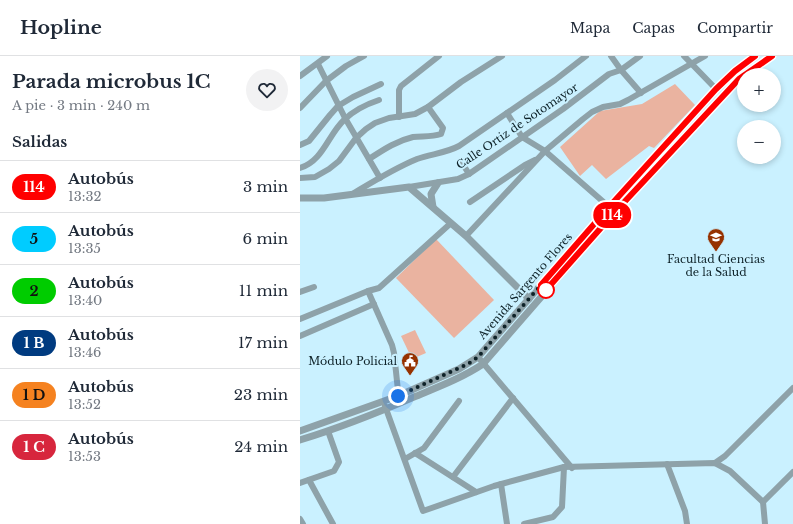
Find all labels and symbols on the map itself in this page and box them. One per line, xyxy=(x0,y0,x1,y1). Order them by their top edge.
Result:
street label: Calle Ortiz de Sotomayor xyxy=(453,80,581,172)
line badge: 114 xyxy=(589,202,635,228)
school or university icon: Facultad Ciencias de la Salud xyxy=(706,227,726,252)
street label: Avenida Sargento Flores xyxy=(474,230,575,343)
place label: Facultad Ciencias de la Salud xyxy=(667,252,765,279)
unlabelled marker xyxy=(537,281,555,299)
public building icon: Módulo Policial xyxy=(400,351,420,376)
place label: Módulo Policial xyxy=(308,354,397,368)
your location xyxy=(388,386,408,406)

